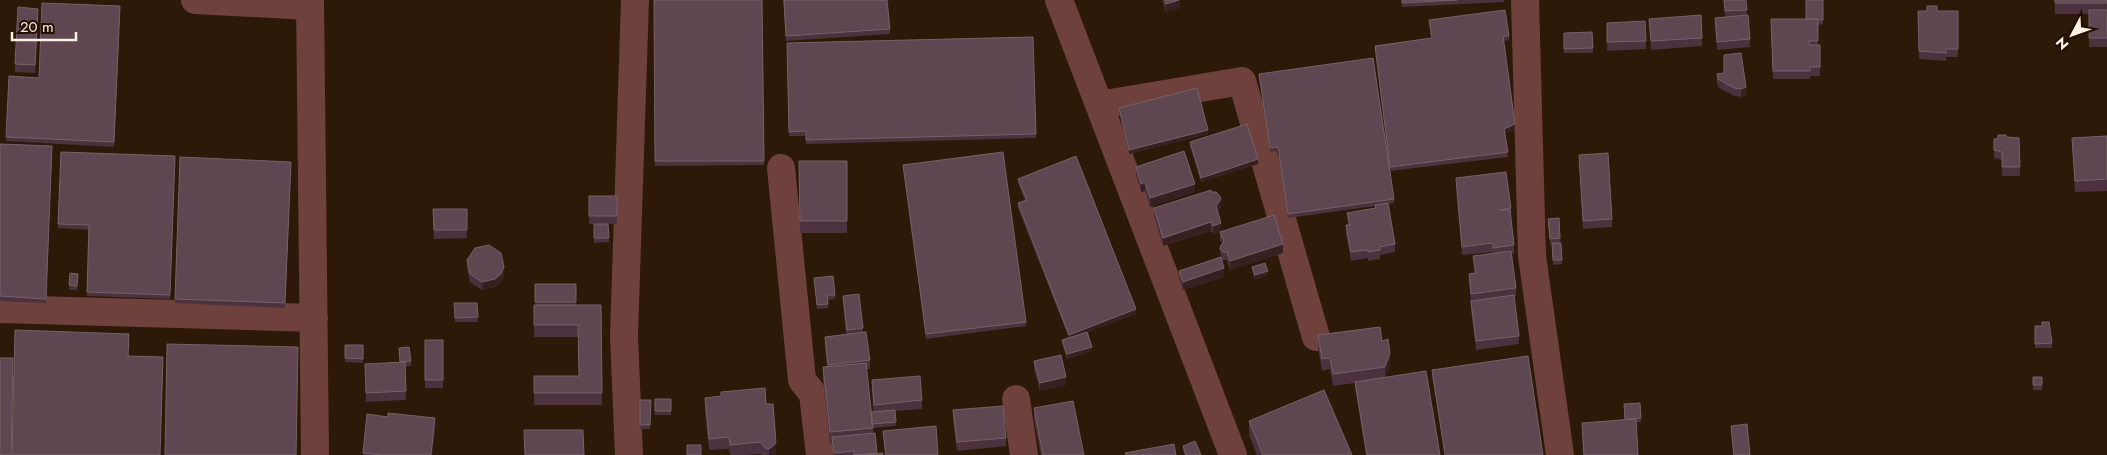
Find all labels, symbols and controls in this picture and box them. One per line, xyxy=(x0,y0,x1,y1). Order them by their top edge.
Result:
scale bar xyxy=(12,10,76,42)
north arrow xyxy=(2047,10,2097,60)
text: 20 m xyxy=(20,16,54,38)
text: N xyxy=(2051,33,2073,54)

